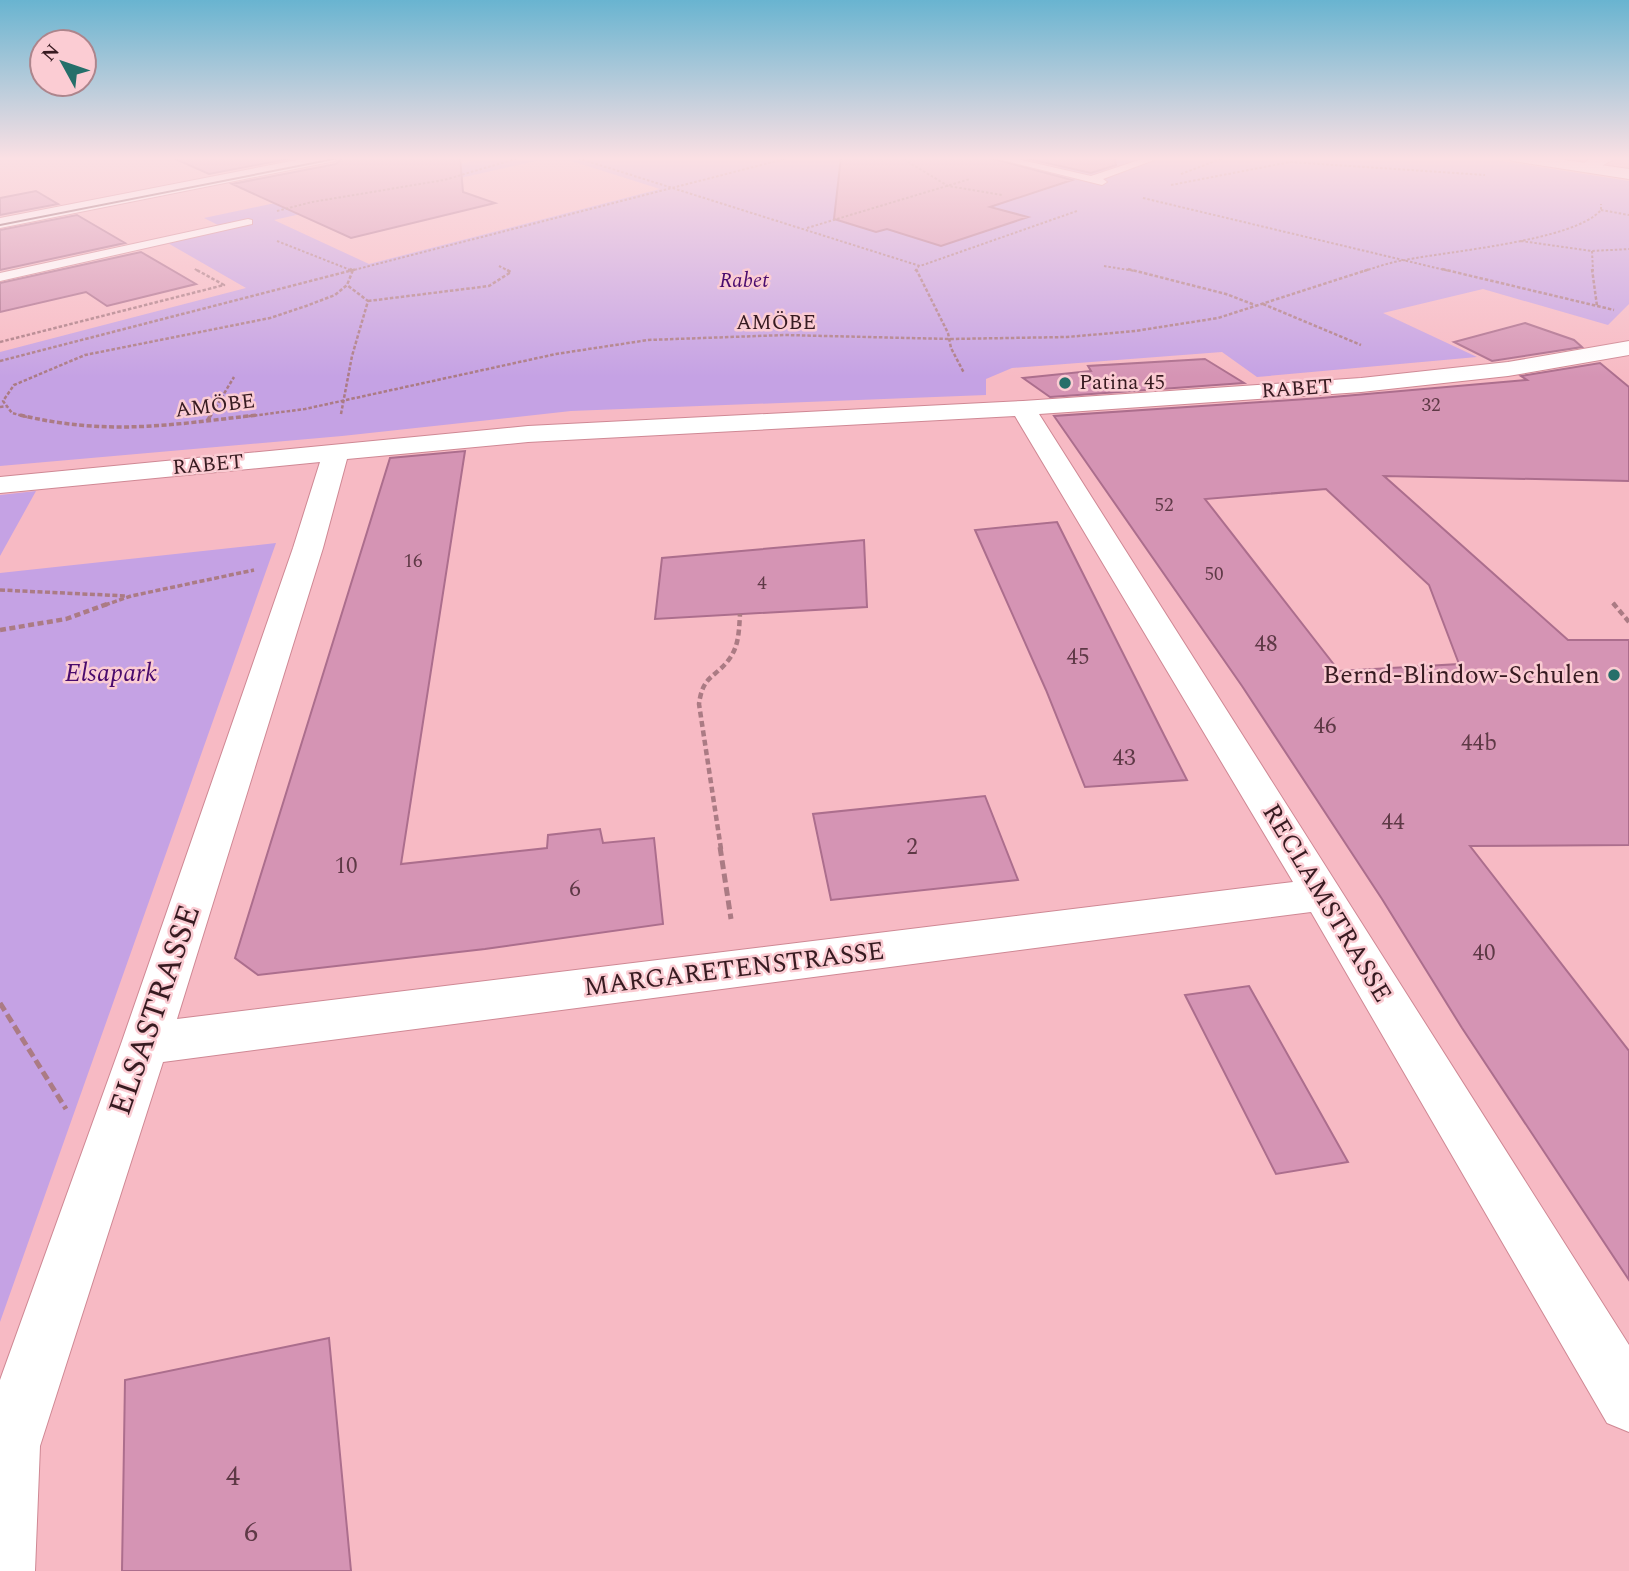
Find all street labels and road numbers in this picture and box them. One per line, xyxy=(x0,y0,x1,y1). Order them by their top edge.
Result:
street label: AMÖBE xyxy=(736,307,816,339)
street label: RABET xyxy=(1260,371,1334,407)
street label: AMÖBE xyxy=(173,385,257,427)
street label: RABET xyxy=(171,446,245,484)
street label: RECLAMSTRASSE xyxy=(1252,796,1402,1010)
street label: ELSASTRASSE xyxy=(96,898,214,1122)
street label: MARGARETENSTRASSE xyxy=(581,931,887,1007)

